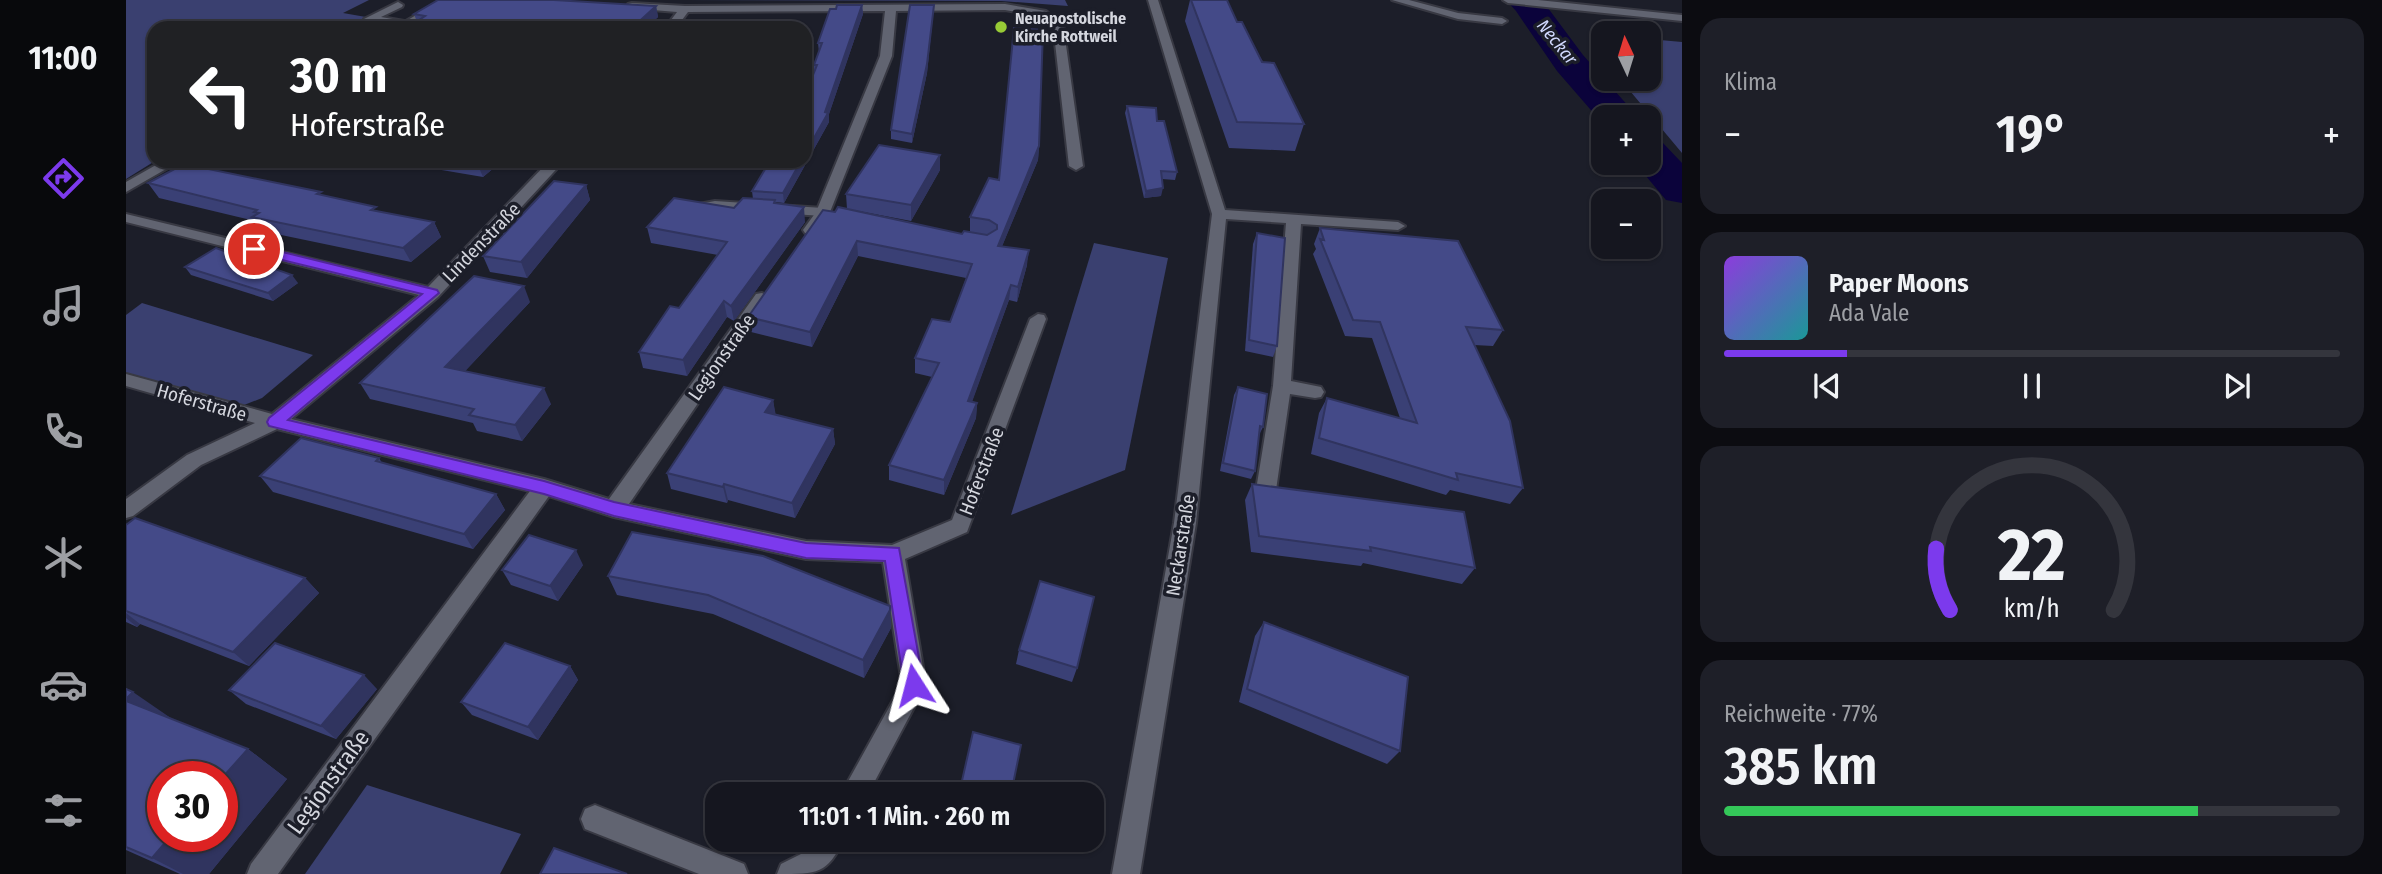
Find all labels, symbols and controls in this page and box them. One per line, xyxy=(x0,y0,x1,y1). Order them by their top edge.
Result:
place label: Neuapostolische Kirche Rottweil xyxy=(1015,9,1126,46)
water label: Neckar xyxy=(1532,15,1582,70)
marker: Neuapostolische Kirche Rottweil xyxy=(993,19,1009,35)
north arrow xyxy=(1591,21,1661,91)
map controls xyxy=(1591,21,1661,259)
text: 11:00 xyxy=(29,39,97,77)
text: 30 m xyxy=(290,46,388,105)
icon: left xyxy=(175,49,266,140)
text: Klima xyxy=(1724,68,1777,96)
text: 19° xyxy=(1996,103,2068,166)
button: + xyxy=(1591,105,1661,175)
text: Hoferstraße xyxy=(290,106,445,144)
text: − xyxy=(1724,112,1741,158)
text: + xyxy=(2323,112,2340,158)
icon: directions xyxy=(39,154,88,203)
button: − xyxy=(1591,189,1661,259)
street label: Lindenstraße xyxy=(438,198,525,287)
pin xyxy=(224,219,284,279)
icon: arrive xyxy=(235,230,273,268)
text: Paper Moons xyxy=(1829,268,1969,299)
icon: music xyxy=(39,281,88,330)
text: Ada Vale xyxy=(1829,299,1909,327)
street label: Legionstraße xyxy=(683,310,760,405)
icon: previous xyxy=(1808,367,1846,405)
icon: pause xyxy=(2013,367,2051,405)
icon: next xyxy=(2218,367,2256,405)
street label: Hoferstraße xyxy=(154,379,249,426)
icon: phone xyxy=(39,407,88,456)
street label: Hoferstraße xyxy=(954,424,1009,518)
street label: Neckarstraße xyxy=(1161,493,1200,598)
text: 22 xyxy=(1997,512,2066,599)
icon: climate xyxy=(39,533,88,582)
text: km/h xyxy=(2004,594,2060,624)
position arrow xyxy=(877,648,951,722)
icon: car xyxy=(39,660,88,709)
text: Reichweite · 77% xyxy=(1724,700,1878,728)
street label: Legionstraße xyxy=(281,725,375,839)
text: 385 km xyxy=(1724,735,1877,798)
speed limit sign: 30 xyxy=(147,761,238,852)
icon: filters xyxy=(39,786,88,835)
text: 11:01 · 1 Min. · 260 m xyxy=(799,801,1010,832)

